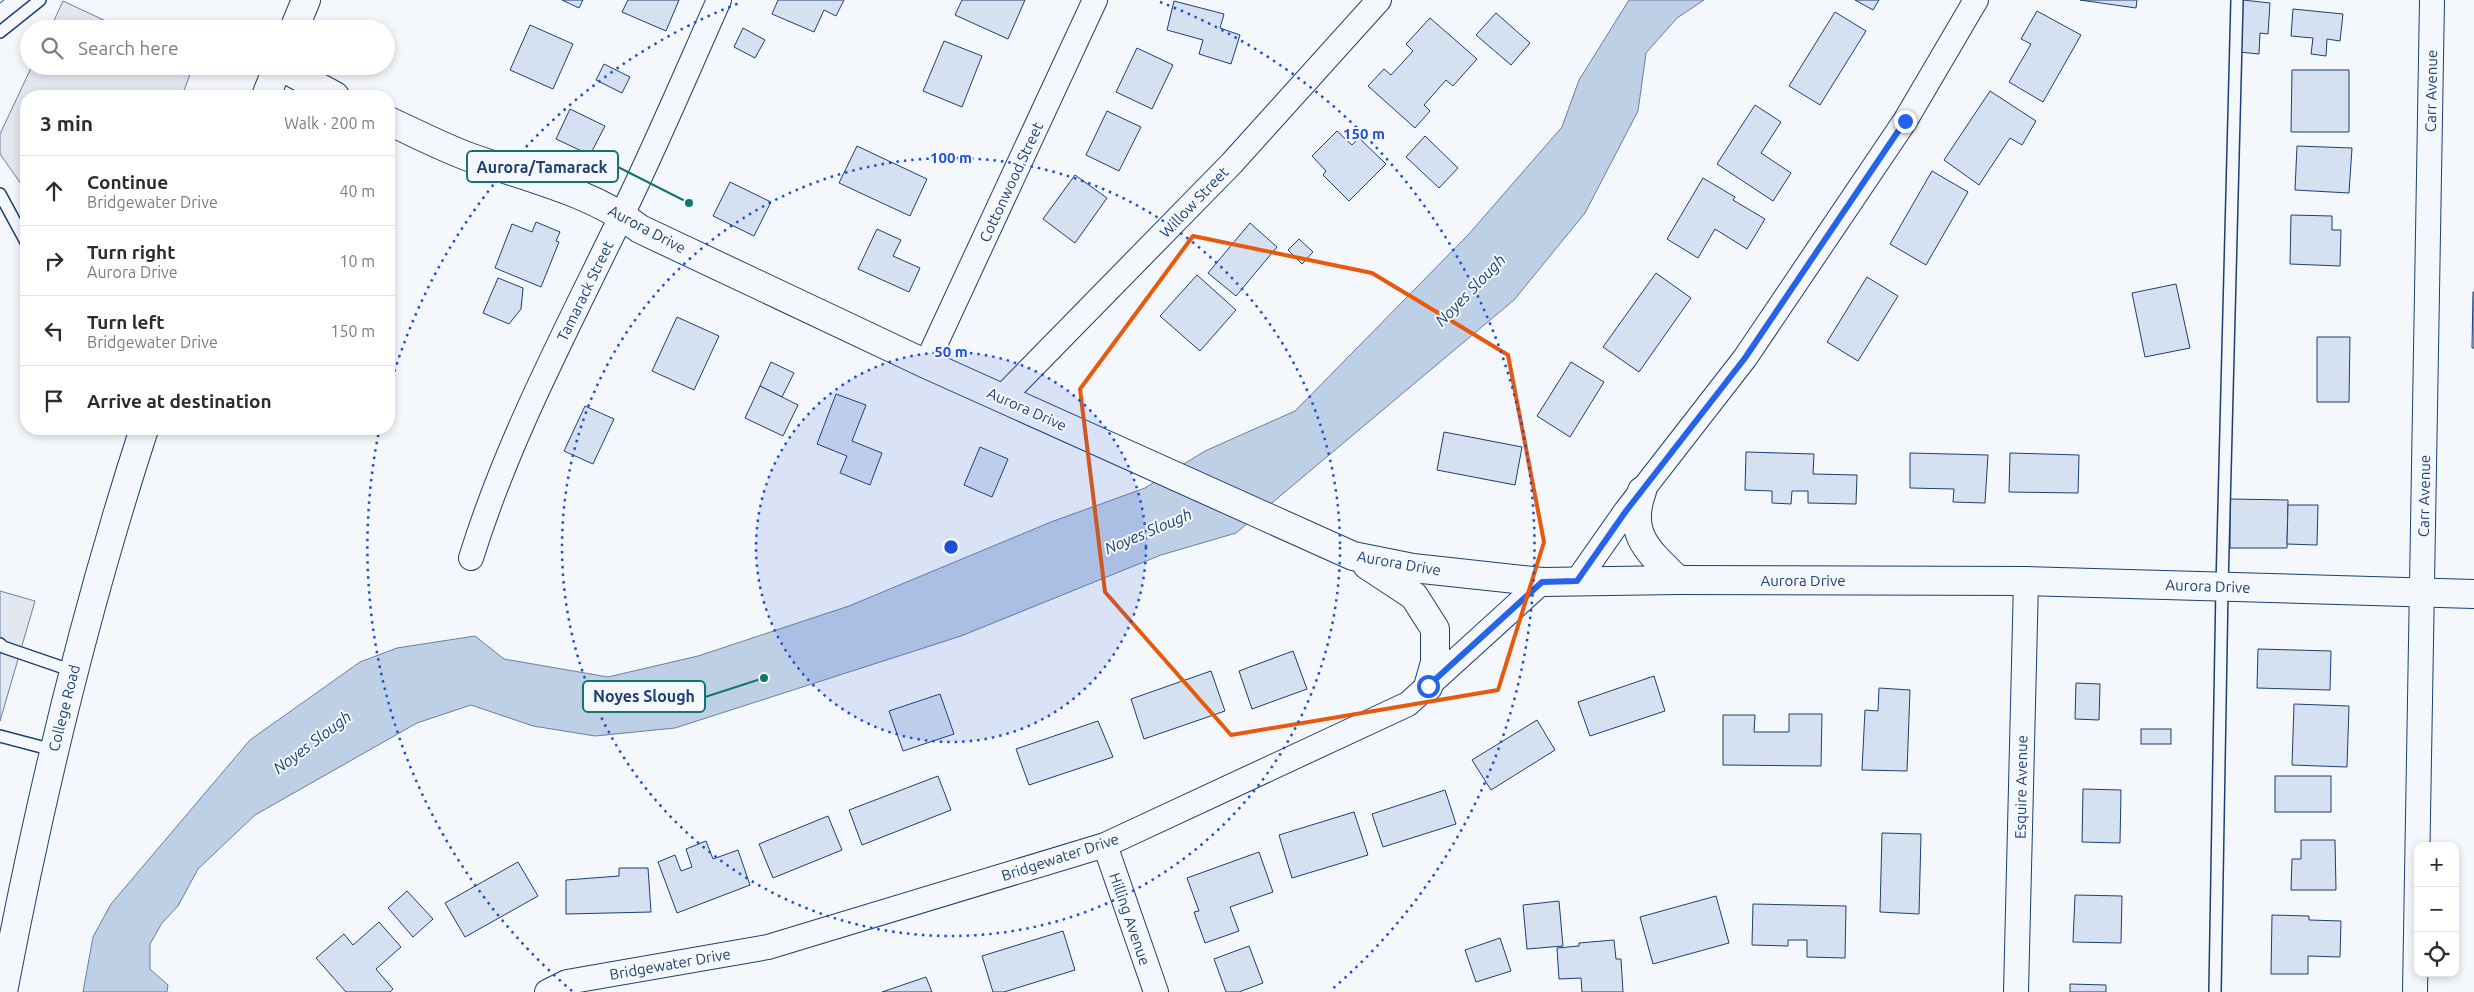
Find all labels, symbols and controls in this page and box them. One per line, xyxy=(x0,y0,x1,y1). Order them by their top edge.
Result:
search box xyxy=(20,20,395,75)
icon: search xyxy=(38,34,66,62)
text: Search here xyxy=(78,37,178,59)
street label: Carr Avenue xyxy=(2422,50,2440,132)
route end xyxy=(1894,110,1917,133)
text: 3 min xyxy=(40,111,93,135)
text: Walk · 200 m xyxy=(284,114,375,132)
street label: Cottonwood Street xyxy=(976,119,1046,245)
text: 150 m xyxy=(1343,125,1385,142)
text: 100 m xyxy=(930,149,972,166)
callout: Aurora/Tamarack xyxy=(467,151,618,182)
text: Aurora/Tamarack xyxy=(477,158,607,176)
street label: Willow Street xyxy=(1156,163,1232,241)
text: Continue xyxy=(87,171,168,193)
icon: ahead xyxy=(40,177,68,205)
text: 40 m xyxy=(339,182,375,200)
text: Bridgewater Drive xyxy=(87,193,218,211)
street label: Aurora Drive xyxy=(605,202,689,256)
street label: Tamarack Street xyxy=(553,238,617,344)
text: Turn right xyxy=(87,241,175,263)
icon: right xyxy=(40,247,68,275)
water label: Noyes Slough xyxy=(1431,250,1509,330)
text: 10 m xyxy=(339,252,375,270)
text: Aurora Drive xyxy=(87,263,178,281)
text: Turn left xyxy=(87,311,165,333)
icon: left xyxy=(40,317,68,345)
text: 150 m xyxy=(330,322,375,340)
text: Bridgewater Drive xyxy=(87,333,218,351)
text: 50 m xyxy=(934,343,968,360)
street label: Aurora Drive xyxy=(985,384,1069,434)
icon: arrive xyxy=(40,387,68,415)
text: Arrive at destination xyxy=(87,390,272,412)
street label: Carr Avenue xyxy=(2415,455,2433,537)
water label: Noyes Slough xyxy=(1102,505,1194,557)
centre of rings xyxy=(942,538,960,556)
street label: Aurora Drive xyxy=(1356,547,1442,579)
street label: Aurora Drive xyxy=(1760,572,1846,589)
street label: Aurora Drive xyxy=(2165,576,2251,596)
street label: College Road xyxy=(45,663,83,753)
route start xyxy=(1417,675,1440,698)
callout: Noyes Slough xyxy=(583,681,705,712)
text: Noyes Slough xyxy=(593,687,695,705)
water label: Noyes Slough xyxy=(269,707,355,777)
street label: Esquire Avenue xyxy=(2012,735,2030,839)
street label: Bridgewater Drive xyxy=(999,830,1121,884)
map controls xyxy=(2414,842,2459,977)
button: + xyxy=(2414,842,2459,887)
street label: Hilling Avenue xyxy=(1106,870,1154,968)
button: − xyxy=(2414,887,2459,932)
button: locate xyxy=(2414,932,2459,977)
street label: Bridgewater Drive xyxy=(608,945,732,983)

